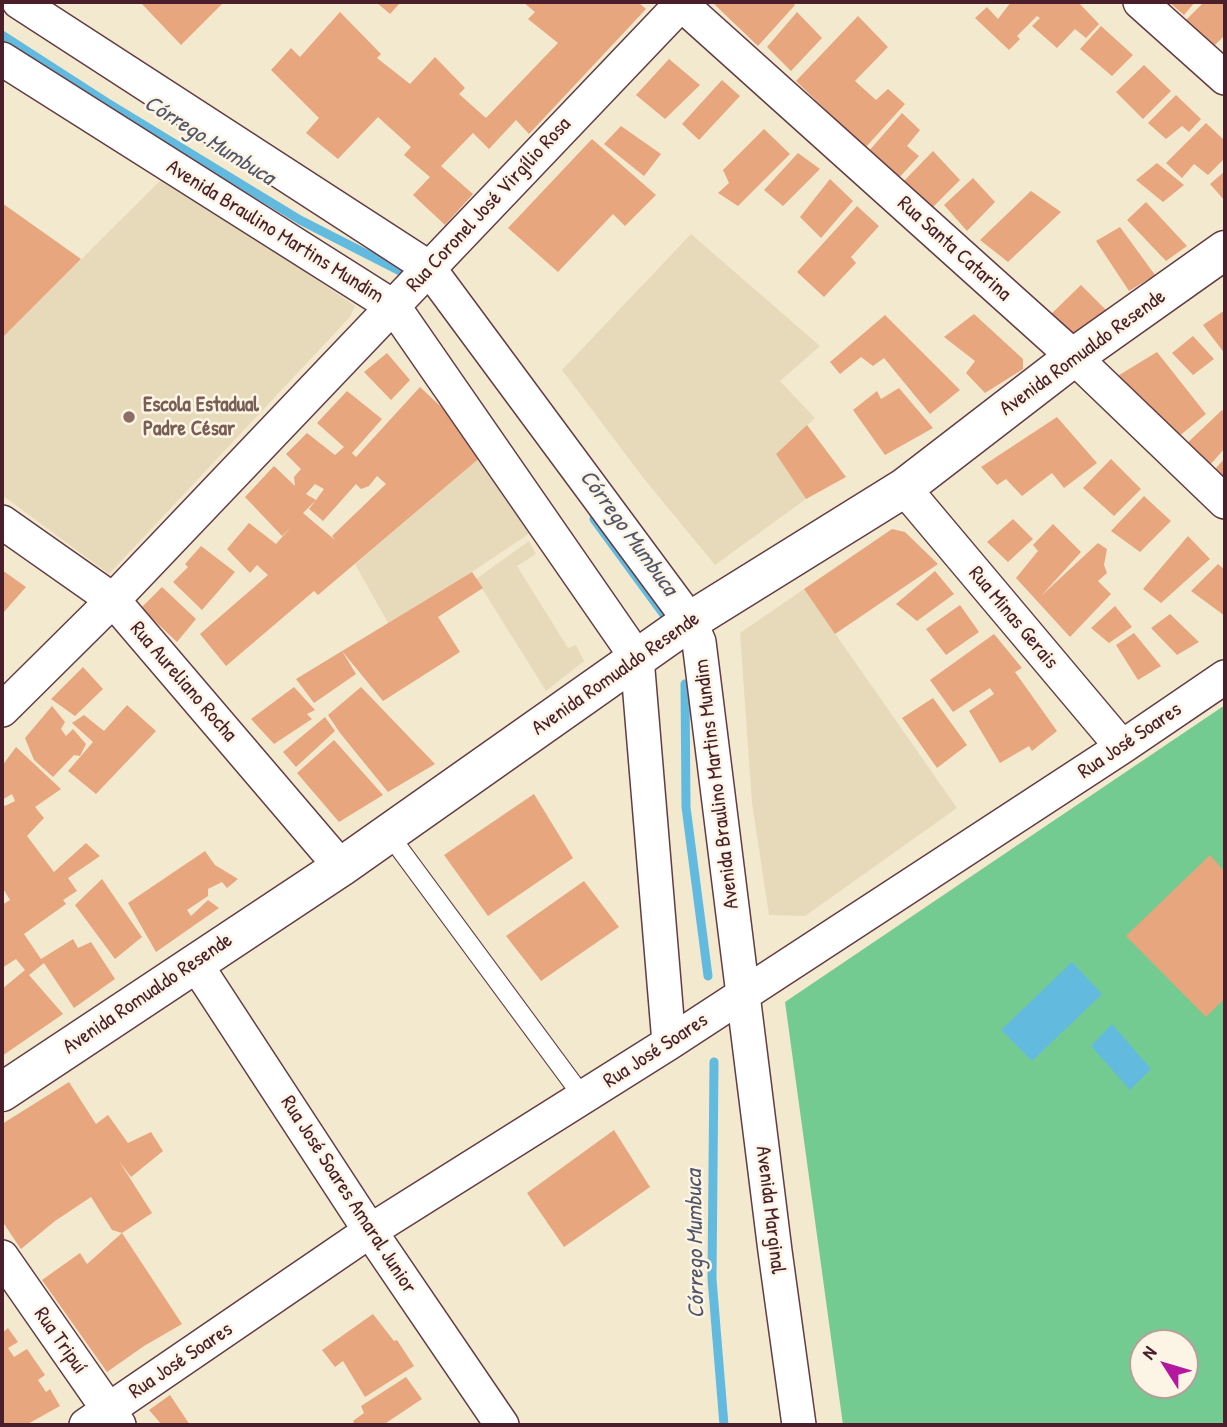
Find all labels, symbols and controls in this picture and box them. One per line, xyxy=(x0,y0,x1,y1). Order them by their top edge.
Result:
water label: Córrego Mumbuca xyxy=(139,90,279,192)
street label: Rua Coronel José Virgílio Rosa xyxy=(401,112,577,298)
street label: Avenida Braulino Martins Mundim xyxy=(162,155,388,309)
street label: Rua Santa Catarina xyxy=(892,191,1016,307)
street label: Avenida Romualdo Resende xyxy=(995,284,1171,422)
place label: Escola Estadual Padre César xyxy=(143,392,259,442)
marker: Escola Estadual Padre César xyxy=(121,409,137,425)
water label: Córrego Mumbuca xyxy=(573,465,683,601)
street label: Rua Minas Gerais xyxy=(963,561,1063,675)
street label: Avenida Romualdo Resende xyxy=(527,607,705,741)
street label: Rua Aureliano Rocha xyxy=(124,617,242,747)
street label: Avenida Braulino Martins Mundim xyxy=(689,658,745,910)
street label: Rua José Soares xyxy=(1073,697,1187,785)
street label: Avenida Romualdo Resende xyxy=(59,928,237,1060)
street label: Rua José Soares xyxy=(599,1008,713,1094)
street label: Rua José Soares Amaral Junior xyxy=(275,1091,421,1299)
street label: Avenida Marginal xyxy=(750,1145,790,1275)
water label: Córrego Mumbuca xyxy=(681,1169,711,1319)
street label: Rua Tripuí xyxy=(28,1303,92,1379)
street label: Rua José Soares xyxy=(124,1317,238,1405)
north arrow xyxy=(1129,1329,1199,1399)
text: N xyxy=(1135,1341,1162,1364)

